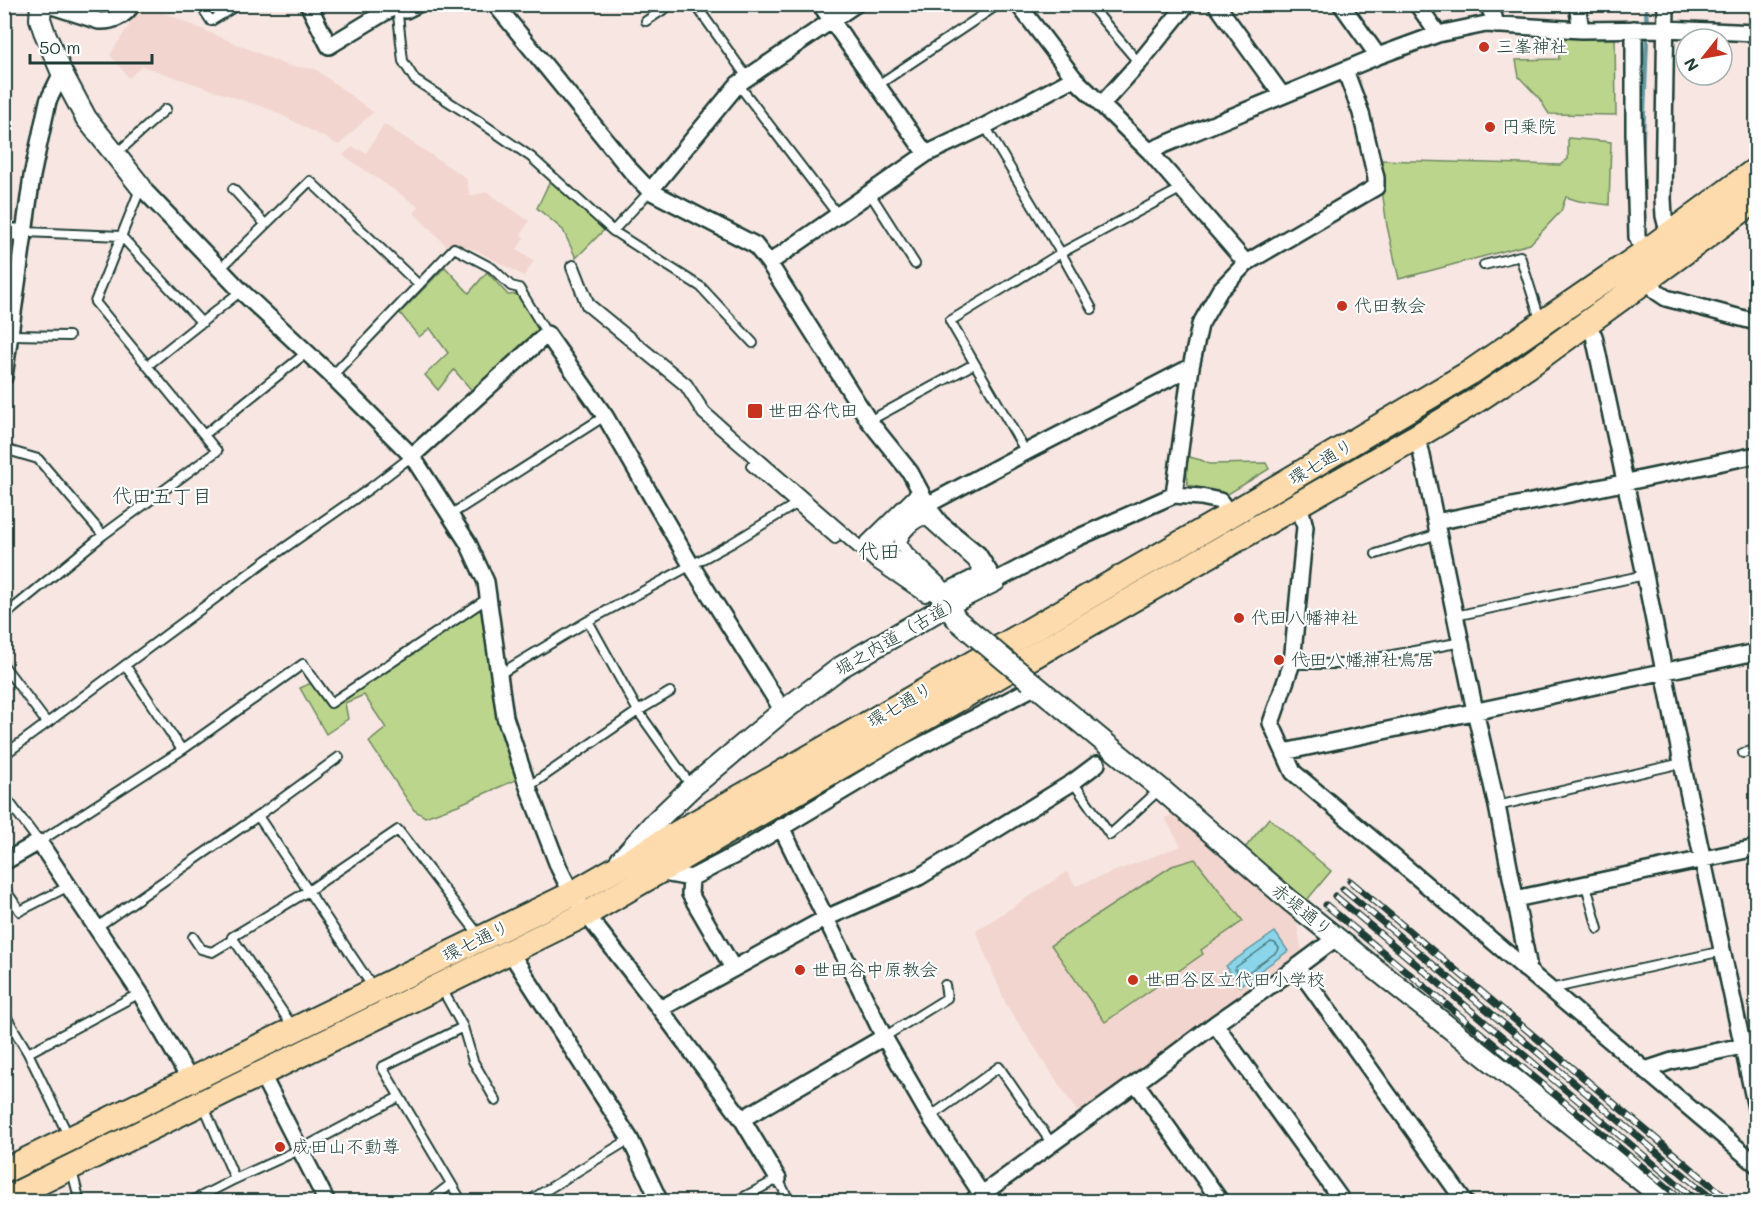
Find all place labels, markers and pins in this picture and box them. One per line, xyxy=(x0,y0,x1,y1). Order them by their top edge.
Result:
place label: 三峯神社 xyxy=(1496,34,1568,58)
marker: 三峯神社 xyxy=(1477,40,1491,54)
place label: 円乗院 xyxy=(1502,114,1556,138)
marker: 円乗院 xyxy=(1483,120,1497,134)
place label: 代田教会 xyxy=(1354,293,1426,317)
marker: 代田教会 xyxy=(1335,299,1349,313)
place label: 世田谷代田 xyxy=(768,398,858,422)
marker: 世田谷代田 xyxy=(746,402,764,420)
place label: 代田八幡神社 xyxy=(1251,605,1359,629)
marker: 代田八幡神社 xyxy=(1232,611,1246,625)
place label: 代田八幡神社鳥居 xyxy=(1291,647,1435,671)
marker: 代田八幡神社鳥居 xyxy=(1272,653,1286,667)
place label: 世田谷中原教会 xyxy=(812,957,938,981)
marker: 世田谷中原教会 xyxy=(793,963,807,977)
place label: 世田谷区立代田小学校 xyxy=(1145,967,1325,991)
marker: 世田谷区立代田小学校 xyxy=(1126,973,1140,987)
place label: 成田山不動尊 xyxy=(292,1134,400,1158)
marker: 成田山不動尊 xyxy=(273,1140,287,1154)

